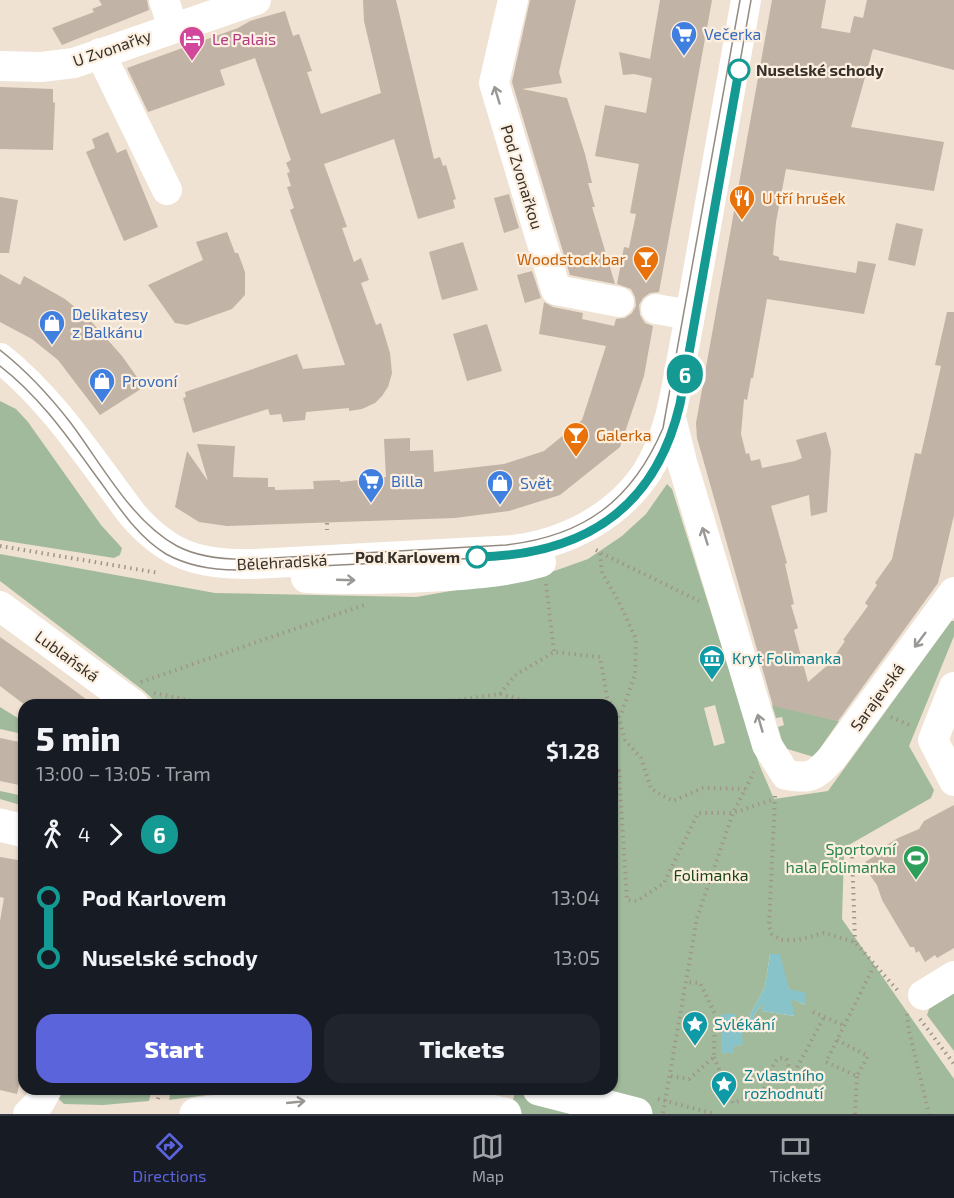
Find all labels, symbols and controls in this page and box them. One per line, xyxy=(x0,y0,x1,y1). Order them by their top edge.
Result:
supermarket icon: Večerka xyxy=(669,19,699,57)
hotel icon: Le Palais xyxy=(177,24,207,62)
place label: Večerka xyxy=(704,24,761,43)
street label: U Zvonařky xyxy=(70,25,154,70)
place label: Le Palais xyxy=(212,29,276,48)
marker: Nuselské schody xyxy=(728,59,750,81)
place label: Nuselské schody xyxy=(756,60,884,80)
one-way arrow xyxy=(491,86,502,105)
street label: Pod Zvonařkou xyxy=(498,122,547,231)
restaurant icon: U tří hrušek xyxy=(727,183,757,221)
place label: U tří hrušek xyxy=(762,188,846,207)
bar icon: Woodstock bar xyxy=(631,244,661,282)
place label: Woodstock bar xyxy=(517,249,627,268)
place label: Delikatesy z Balkánu xyxy=(72,304,149,341)
shop icon: Delikatesy z Balkánu xyxy=(37,308,67,346)
line badge: 6 xyxy=(666,354,704,394)
text: 6 xyxy=(679,362,691,387)
shop icon: Provoní xyxy=(87,366,117,404)
place label: Provoní xyxy=(122,371,178,390)
bar icon: Galerka xyxy=(561,420,591,458)
place label: Galerka xyxy=(596,425,652,444)
supermarket icon: Billa xyxy=(356,466,386,504)
shop icon: Svět xyxy=(485,468,515,506)
place label: Billa xyxy=(391,471,423,490)
place label: Svět xyxy=(520,473,552,492)
one-way arrow xyxy=(698,527,709,546)
marker: Pod Karlovem xyxy=(466,546,488,568)
place label: Pod Karlovem xyxy=(355,547,460,566)
street label: Bělehradská xyxy=(236,550,328,573)
one-way arrow xyxy=(336,574,356,585)
street label: Lublaňská xyxy=(32,626,103,685)
one-way arrow xyxy=(913,631,926,647)
museum icon: Kryt Folimanka xyxy=(697,643,727,681)
place label: Kryt Folimanka xyxy=(732,648,841,667)
street label: Sarajevská xyxy=(846,659,908,735)
one-way arrow xyxy=(754,714,765,733)
text: 5 min xyxy=(36,718,120,758)
text: $1.28 xyxy=(546,737,600,763)
text: 13:00 – 13:05 · Tram xyxy=(36,761,211,785)
icon: walk xyxy=(36,818,69,851)
icon: forward xyxy=(99,818,132,851)
text: 4 xyxy=(78,822,90,846)
text: 6 xyxy=(153,822,166,847)
place label: Sportovní hala Folimanka xyxy=(786,839,897,876)
sports icon: Sportovní hala Folimanka xyxy=(901,843,931,881)
park label: Folimanka xyxy=(673,865,749,884)
text: Pod Karlovem xyxy=(82,884,226,910)
text: 13:04 xyxy=(552,885,600,909)
text: Nuselské schody xyxy=(82,944,258,970)
text: 13:05 xyxy=(553,945,600,969)
place icon: Svlékání xyxy=(680,1009,710,1047)
button: Start xyxy=(36,1014,312,1083)
button: Tickets xyxy=(324,1014,600,1083)
place label: Svlékání xyxy=(714,1014,776,1033)
place label: Z vlastního rozhodnutí xyxy=(744,1065,825,1102)
place icon: Z vlastního rozhodnutí xyxy=(709,1069,739,1107)
one-way arrow xyxy=(285,1096,305,1107)
tab: Directions xyxy=(133,1130,206,1185)
tab: Map xyxy=(471,1130,504,1185)
tab: Tickets xyxy=(770,1130,821,1185)

